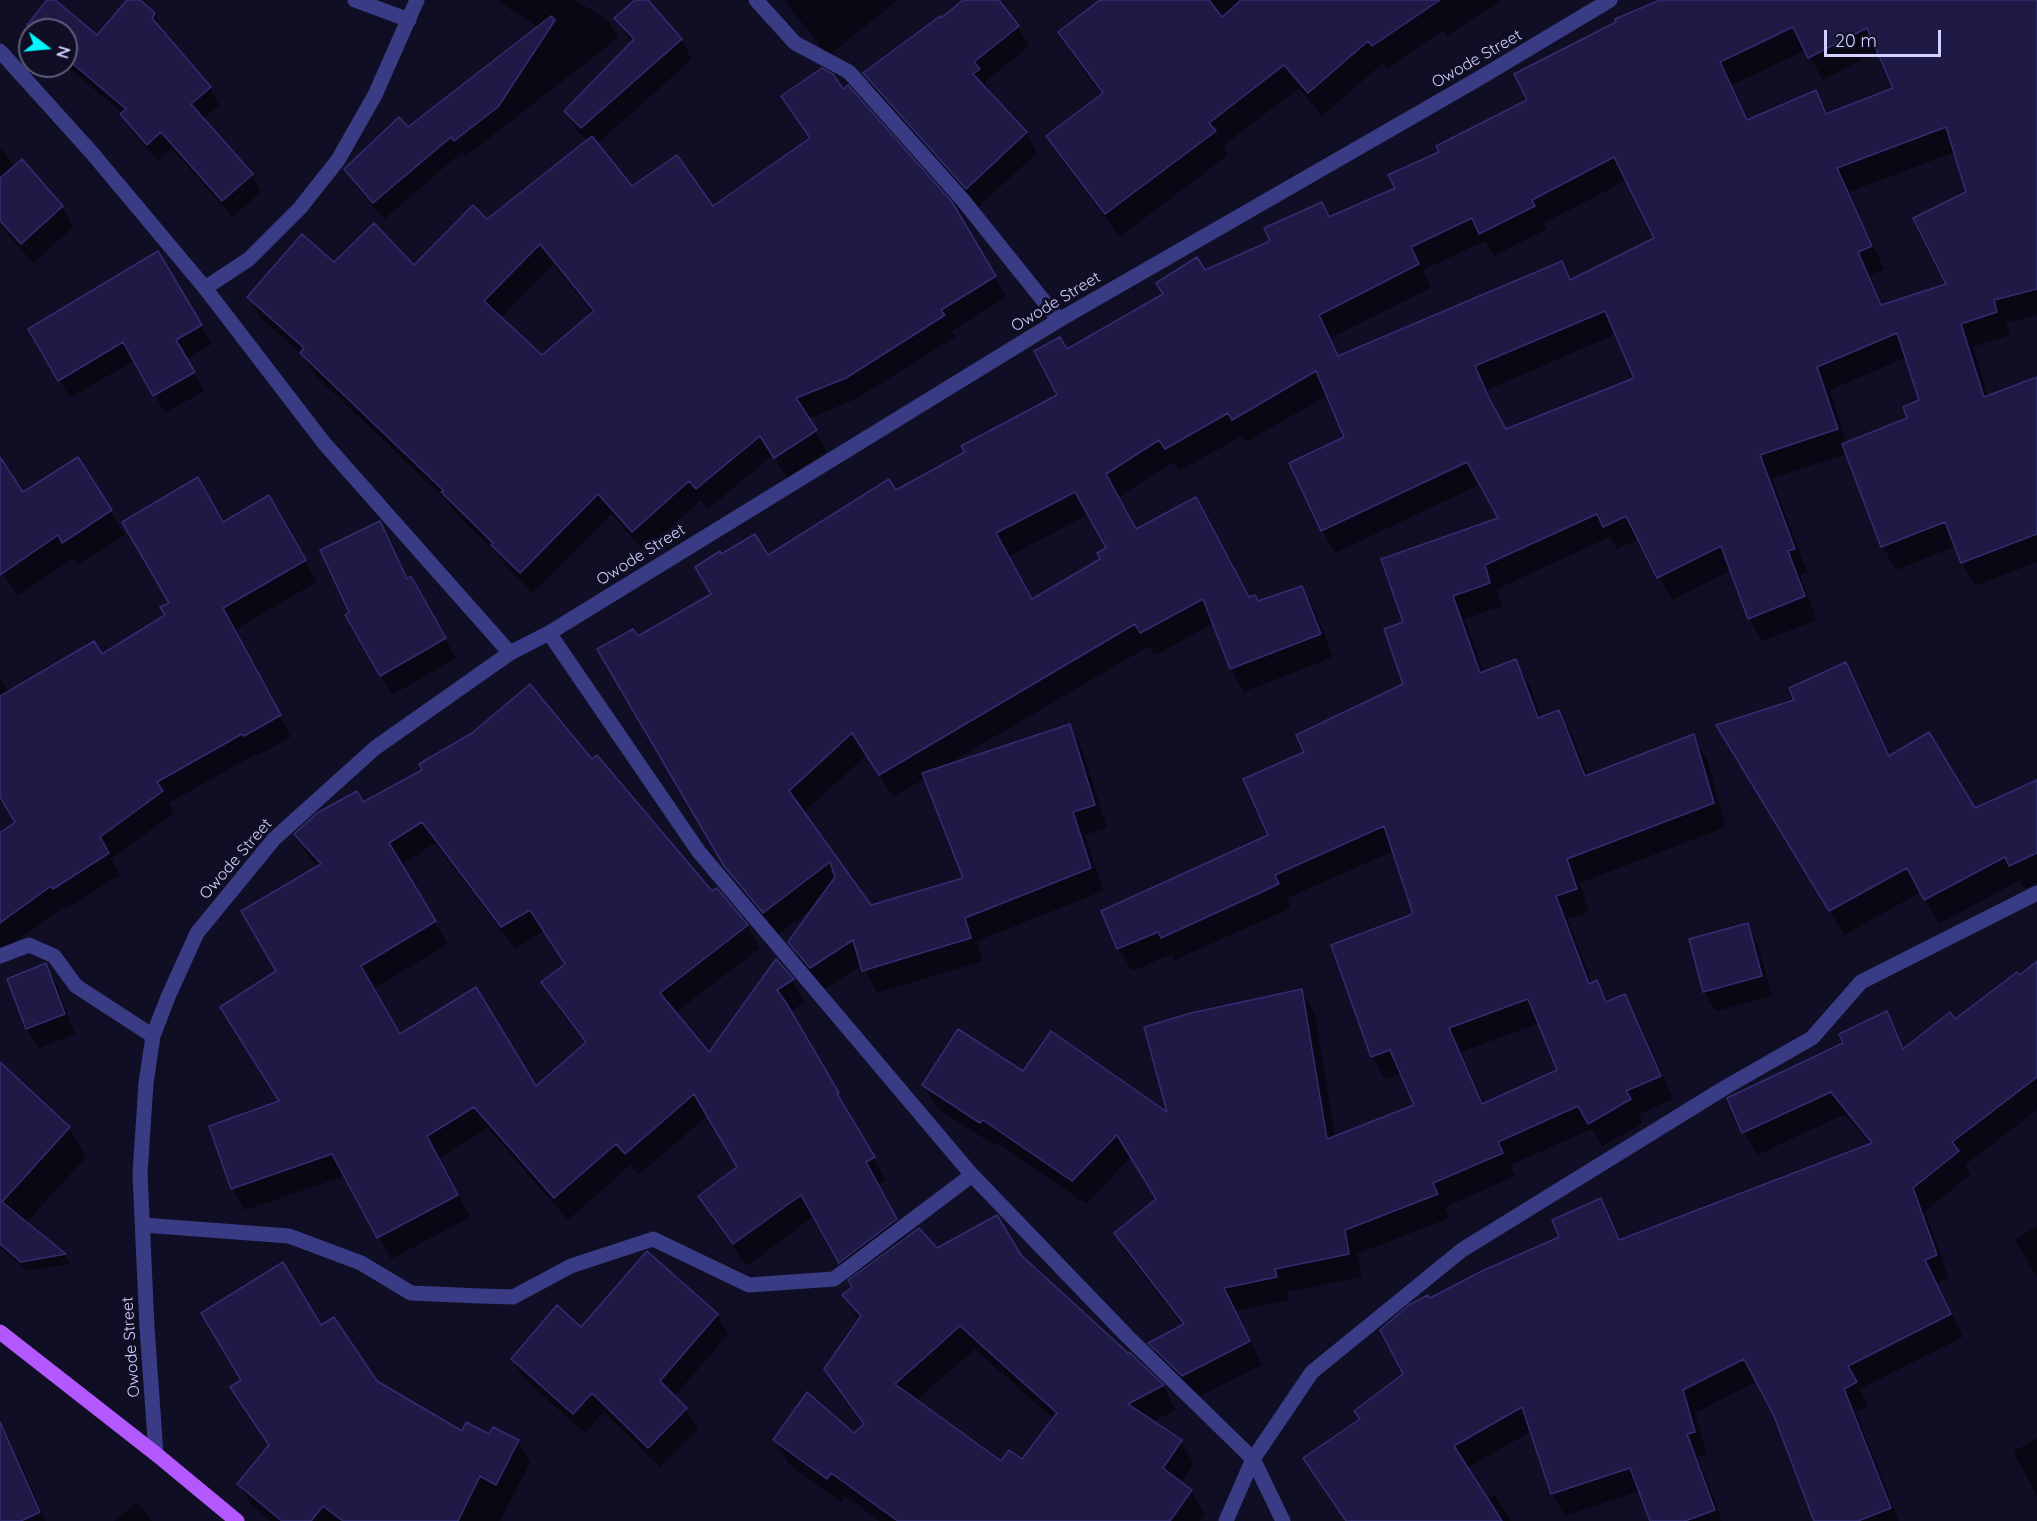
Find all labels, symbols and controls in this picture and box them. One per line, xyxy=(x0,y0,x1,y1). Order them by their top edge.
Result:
north arrow xyxy=(18,18,78,78)
scale bar xyxy=(1827,18,1944,56)
street label: Owode Street xyxy=(1429,25,1525,93)
text: 20 m xyxy=(1835,29,1877,52)
text: N xyxy=(52,44,75,61)
street label: Owode Street xyxy=(1008,268,1104,336)
street label: Owode Street xyxy=(593,520,689,590)
street label: Owode Street xyxy=(196,815,276,903)
street label: Owode Street xyxy=(118,1296,144,1398)

